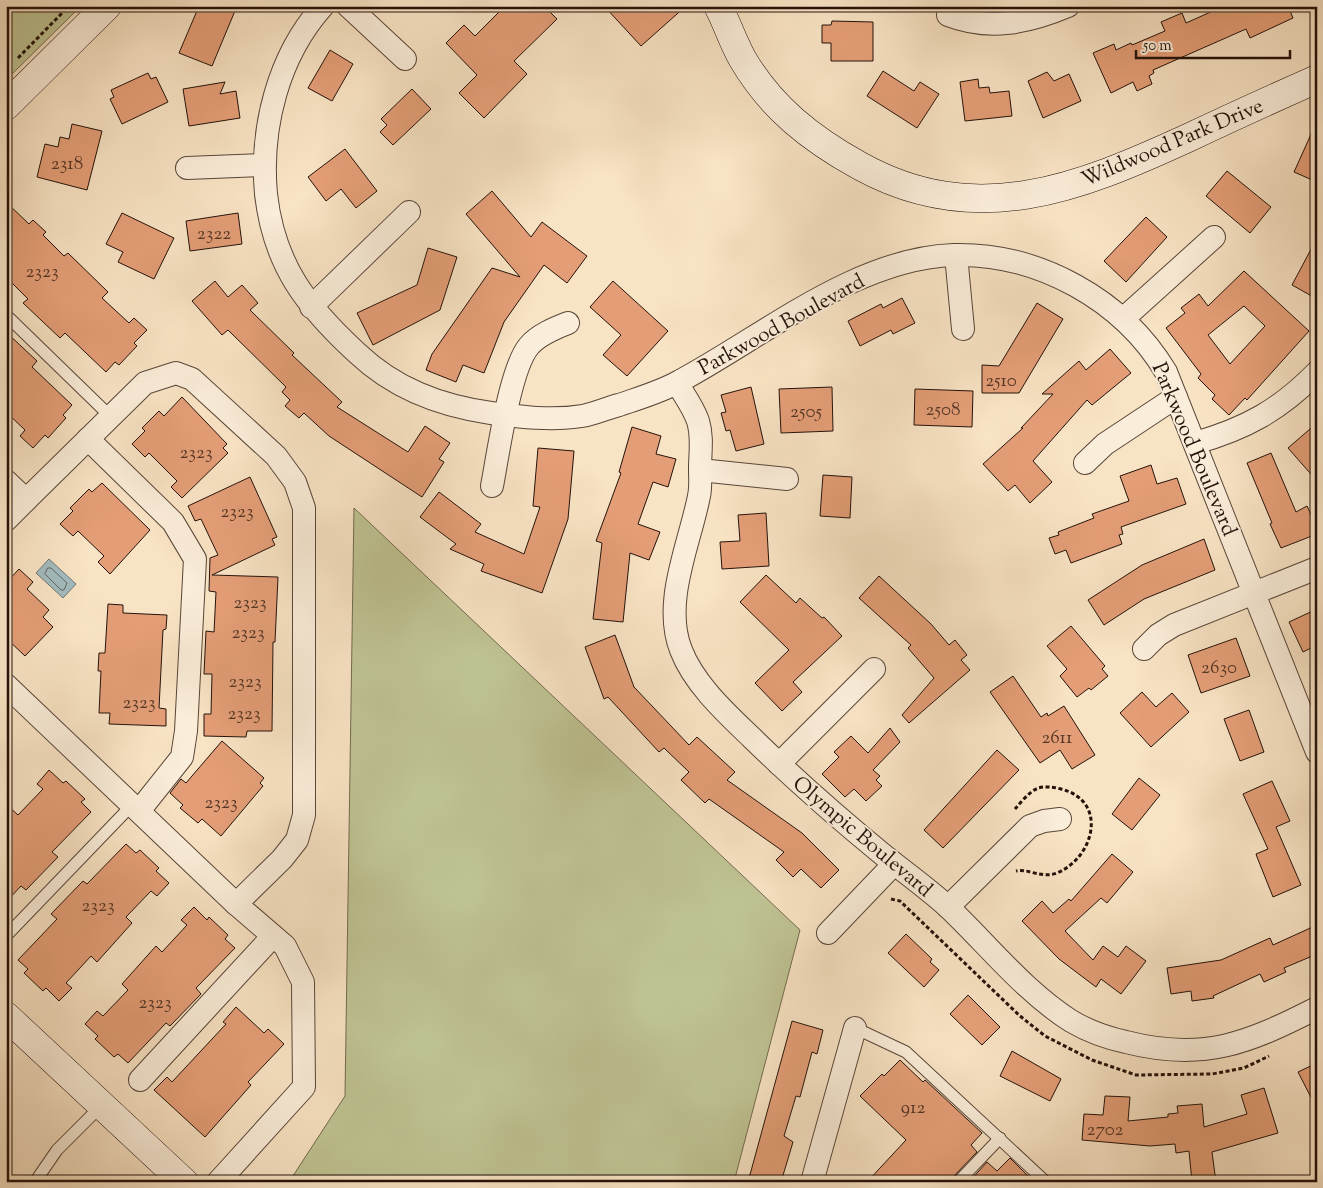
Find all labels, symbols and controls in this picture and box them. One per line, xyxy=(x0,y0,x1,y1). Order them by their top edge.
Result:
scale bar xyxy=(1136,28,1289,60)
text: 50 m xyxy=(1142,36,1172,57)
street label: Wildwood Park Drive xyxy=(1077,92,1268,196)
house number: 2318 xyxy=(51,151,83,178)
house number: 2322 xyxy=(197,221,231,248)
house number: 2323 xyxy=(25,259,59,286)
street label: Parkwood Boulevard xyxy=(693,267,871,384)
street label: Parkwood Boulevard xyxy=(1143,358,1243,541)
house number: 2510 xyxy=(985,368,1017,395)
house number: 2508 xyxy=(926,397,960,424)
house number: 2505 xyxy=(790,399,822,426)
house number: 2323 xyxy=(179,440,213,467)
house number: 2323 xyxy=(220,499,254,526)
house number: 2323 xyxy=(233,590,267,617)
house number: 2323 xyxy=(231,620,265,647)
house number: 2630 xyxy=(1201,655,1237,682)
house number: 2323 xyxy=(228,669,262,696)
house number: 2323 xyxy=(122,690,156,717)
house number: 2323 xyxy=(227,701,261,728)
house number: 2611 xyxy=(1041,725,1073,752)
street label: Olympic Boulevard xyxy=(785,770,938,905)
house number: 2323 xyxy=(204,790,238,817)
house number: 2323 xyxy=(81,893,115,920)
house number: 2323 xyxy=(138,990,172,1017)
house number: 912 xyxy=(901,1095,925,1122)
house number: 2702 xyxy=(1087,1117,1124,1144)

